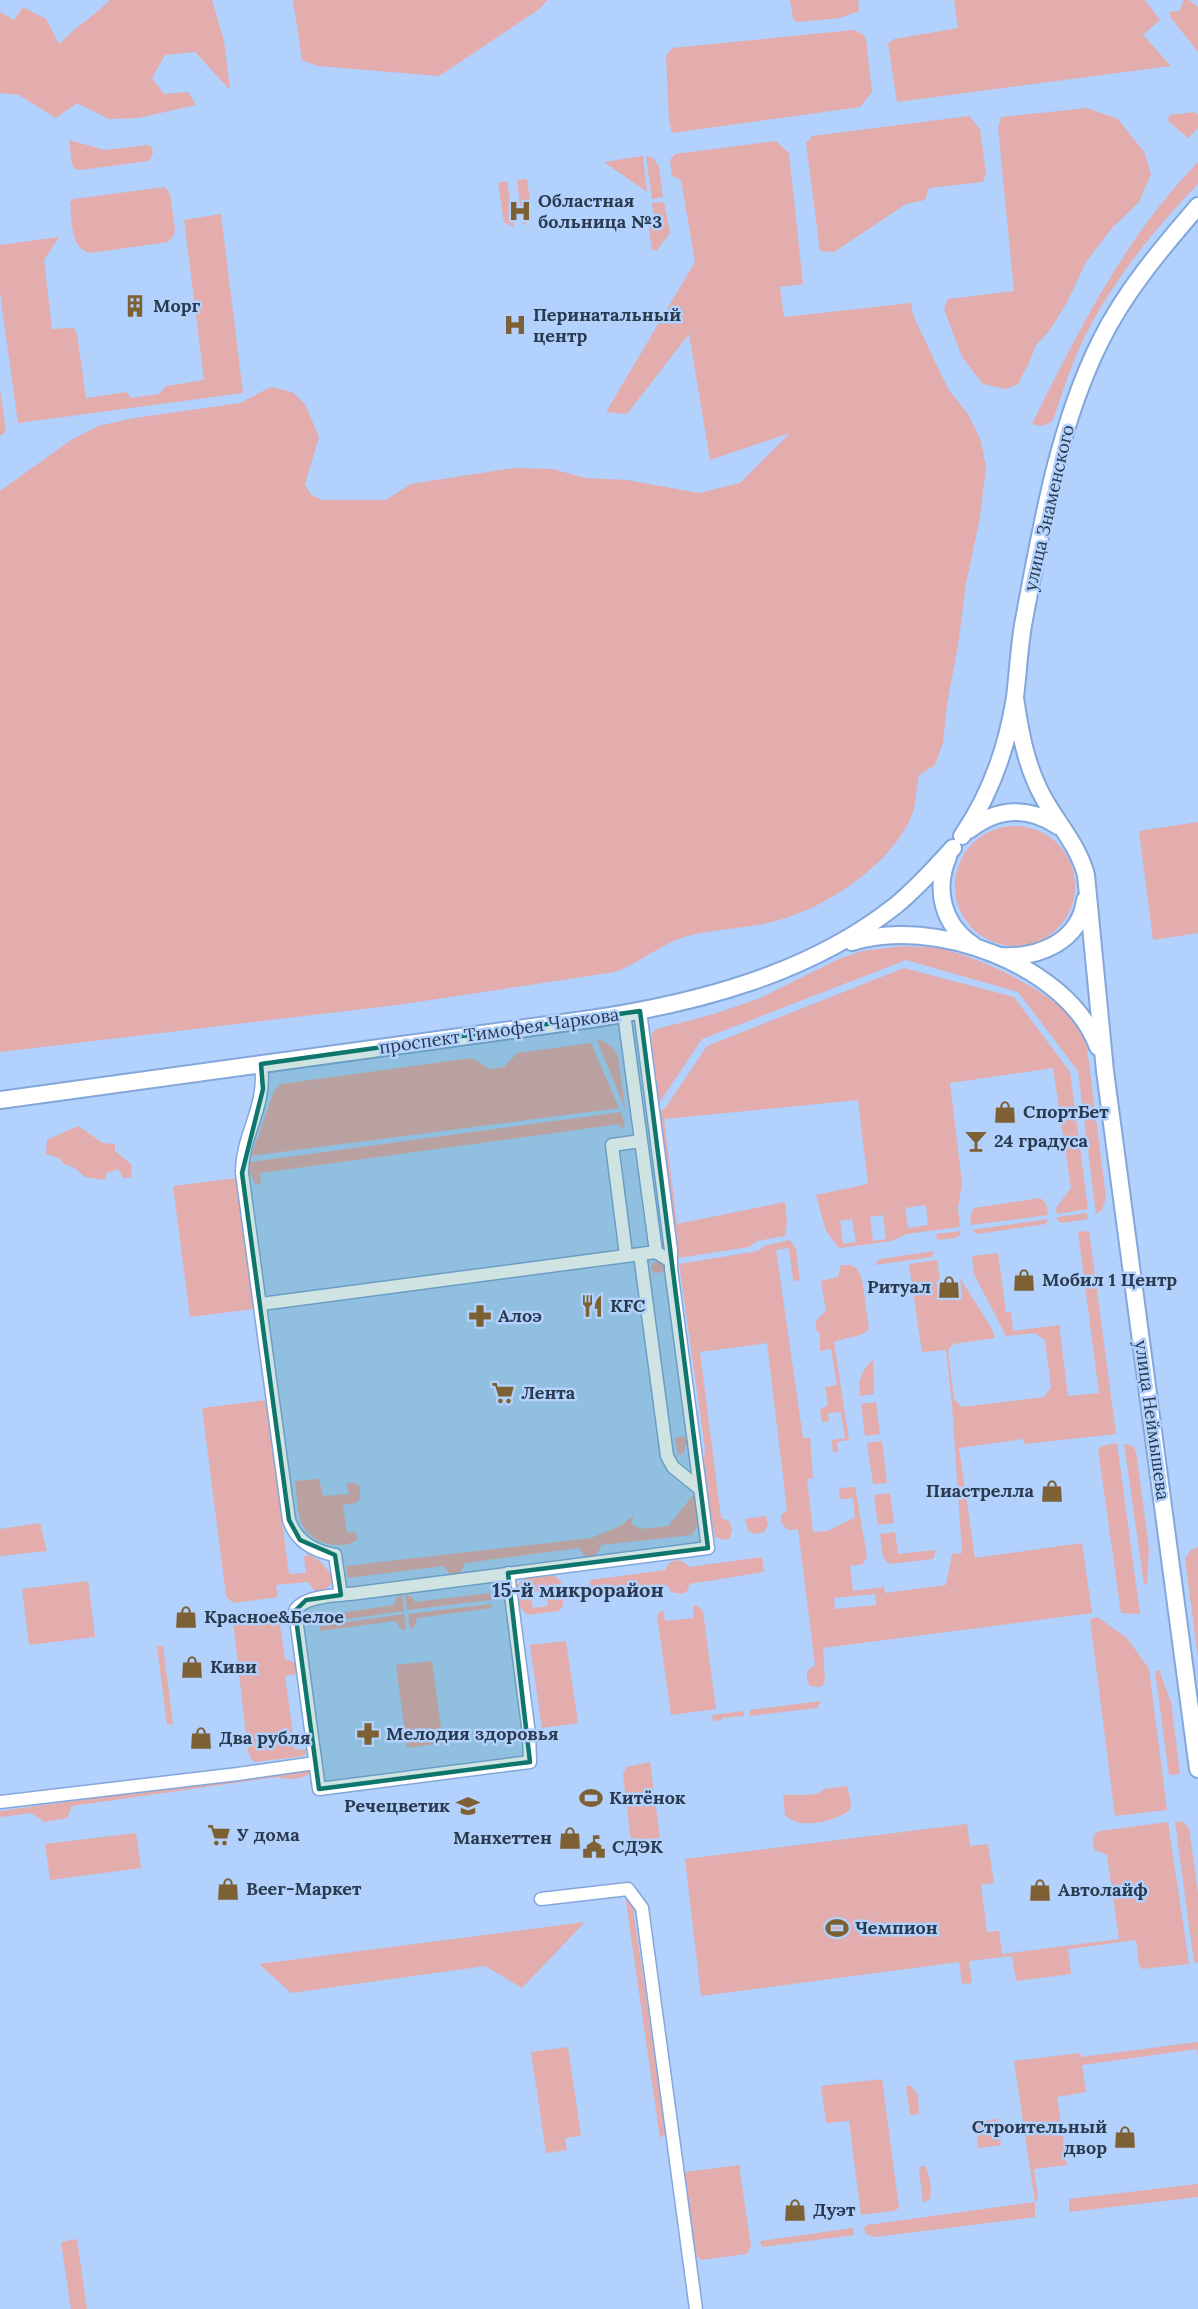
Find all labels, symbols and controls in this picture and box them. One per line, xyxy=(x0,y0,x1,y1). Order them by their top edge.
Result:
place label: Областная больница №3 xyxy=(538,189,662,233)
hospital icon: Областная больница №3 xyxy=(507,198,533,224)
building icon: Морг xyxy=(122,293,148,319)
place label: Морг xyxy=(153,294,201,317)
place label: Перинатальный центр xyxy=(533,303,681,347)
hospital icon: Перинатальный центр xyxy=(502,312,528,338)
street label: улица Знаменского xyxy=(1018,422,1079,593)
street label: проспект Тимофея Чаркова xyxy=(378,1002,620,1059)
shop icon: СпортБет xyxy=(992,1099,1018,1125)
place label: СпортБет xyxy=(1023,1100,1109,1123)
bar icon: 24 градуса xyxy=(963,1128,989,1154)
place label: 24 градуса xyxy=(994,1129,1088,1152)
shop icon: Мобил 1 Центр xyxy=(1011,1267,1037,1293)
place label: Мобил 1 Центр xyxy=(1042,1268,1177,1291)
shop icon: Ритуал xyxy=(936,1274,962,1300)
place label: Ритуал xyxy=(867,1275,931,1298)
restaurant icon: KFC xyxy=(579,1293,605,1319)
place label: KFC xyxy=(610,1294,646,1317)
pharmacy icon: Алоэ xyxy=(467,1303,493,1329)
place label: Алоэ xyxy=(498,1304,542,1327)
street label: улица Неймышева xyxy=(1130,1339,1175,1501)
supermarket icon: Лента xyxy=(490,1380,516,1406)
place label: Лента xyxy=(521,1381,576,1404)
shop icon: Пиастрелла xyxy=(1039,1478,1065,1504)
place label: Пиастрелла xyxy=(926,1479,1035,1502)
district label: 15-й микрорайон xyxy=(492,1577,664,1602)
shop icon: Красное&Белое xyxy=(173,1604,199,1630)
place label: Красное&Белое xyxy=(204,1605,344,1628)
shop icon: Киви xyxy=(179,1654,205,1680)
place label: Киви xyxy=(210,1655,257,1678)
pharmacy icon: Мелодия здоровья xyxy=(355,1721,381,1747)
place label: Мелодия здоровья xyxy=(386,1722,559,1745)
shop icon: Два рубля xyxy=(188,1725,214,1751)
place label: Два рубля xyxy=(219,1726,311,1749)
sports icon: Китёнок xyxy=(578,1785,604,1811)
place label: Китёнок xyxy=(609,1786,686,1809)
school or university icon: Речецветик xyxy=(455,1793,481,1819)
place label: Речецветик xyxy=(344,1794,450,1817)
supermarket icon: У дома xyxy=(206,1822,232,1848)
place label: У дома xyxy=(237,1823,300,1846)
shop icon: Манхеттен xyxy=(557,1825,583,1851)
place label: Манхеттен xyxy=(453,1826,552,1849)
public building icon: СДЭК xyxy=(581,1834,607,1860)
place label: СДЭК xyxy=(612,1835,663,1858)
shop icon: Beer-Маркет xyxy=(215,1876,241,1902)
place label: Beer-Маркет xyxy=(246,1877,362,1900)
shop icon: Автолайф xyxy=(1027,1877,1053,1903)
place label: Автолайф xyxy=(1058,1878,1148,1901)
sports icon: Чемпион xyxy=(824,1915,850,1941)
place label: Чемпион xyxy=(855,1916,938,1939)
place label: Строительный двор xyxy=(972,2115,1107,2159)
shop icon: Строительный двор xyxy=(1112,2124,1138,2150)
shop icon: Дуэт xyxy=(782,2197,808,2223)
place label: Дуэт xyxy=(813,2198,856,2221)

